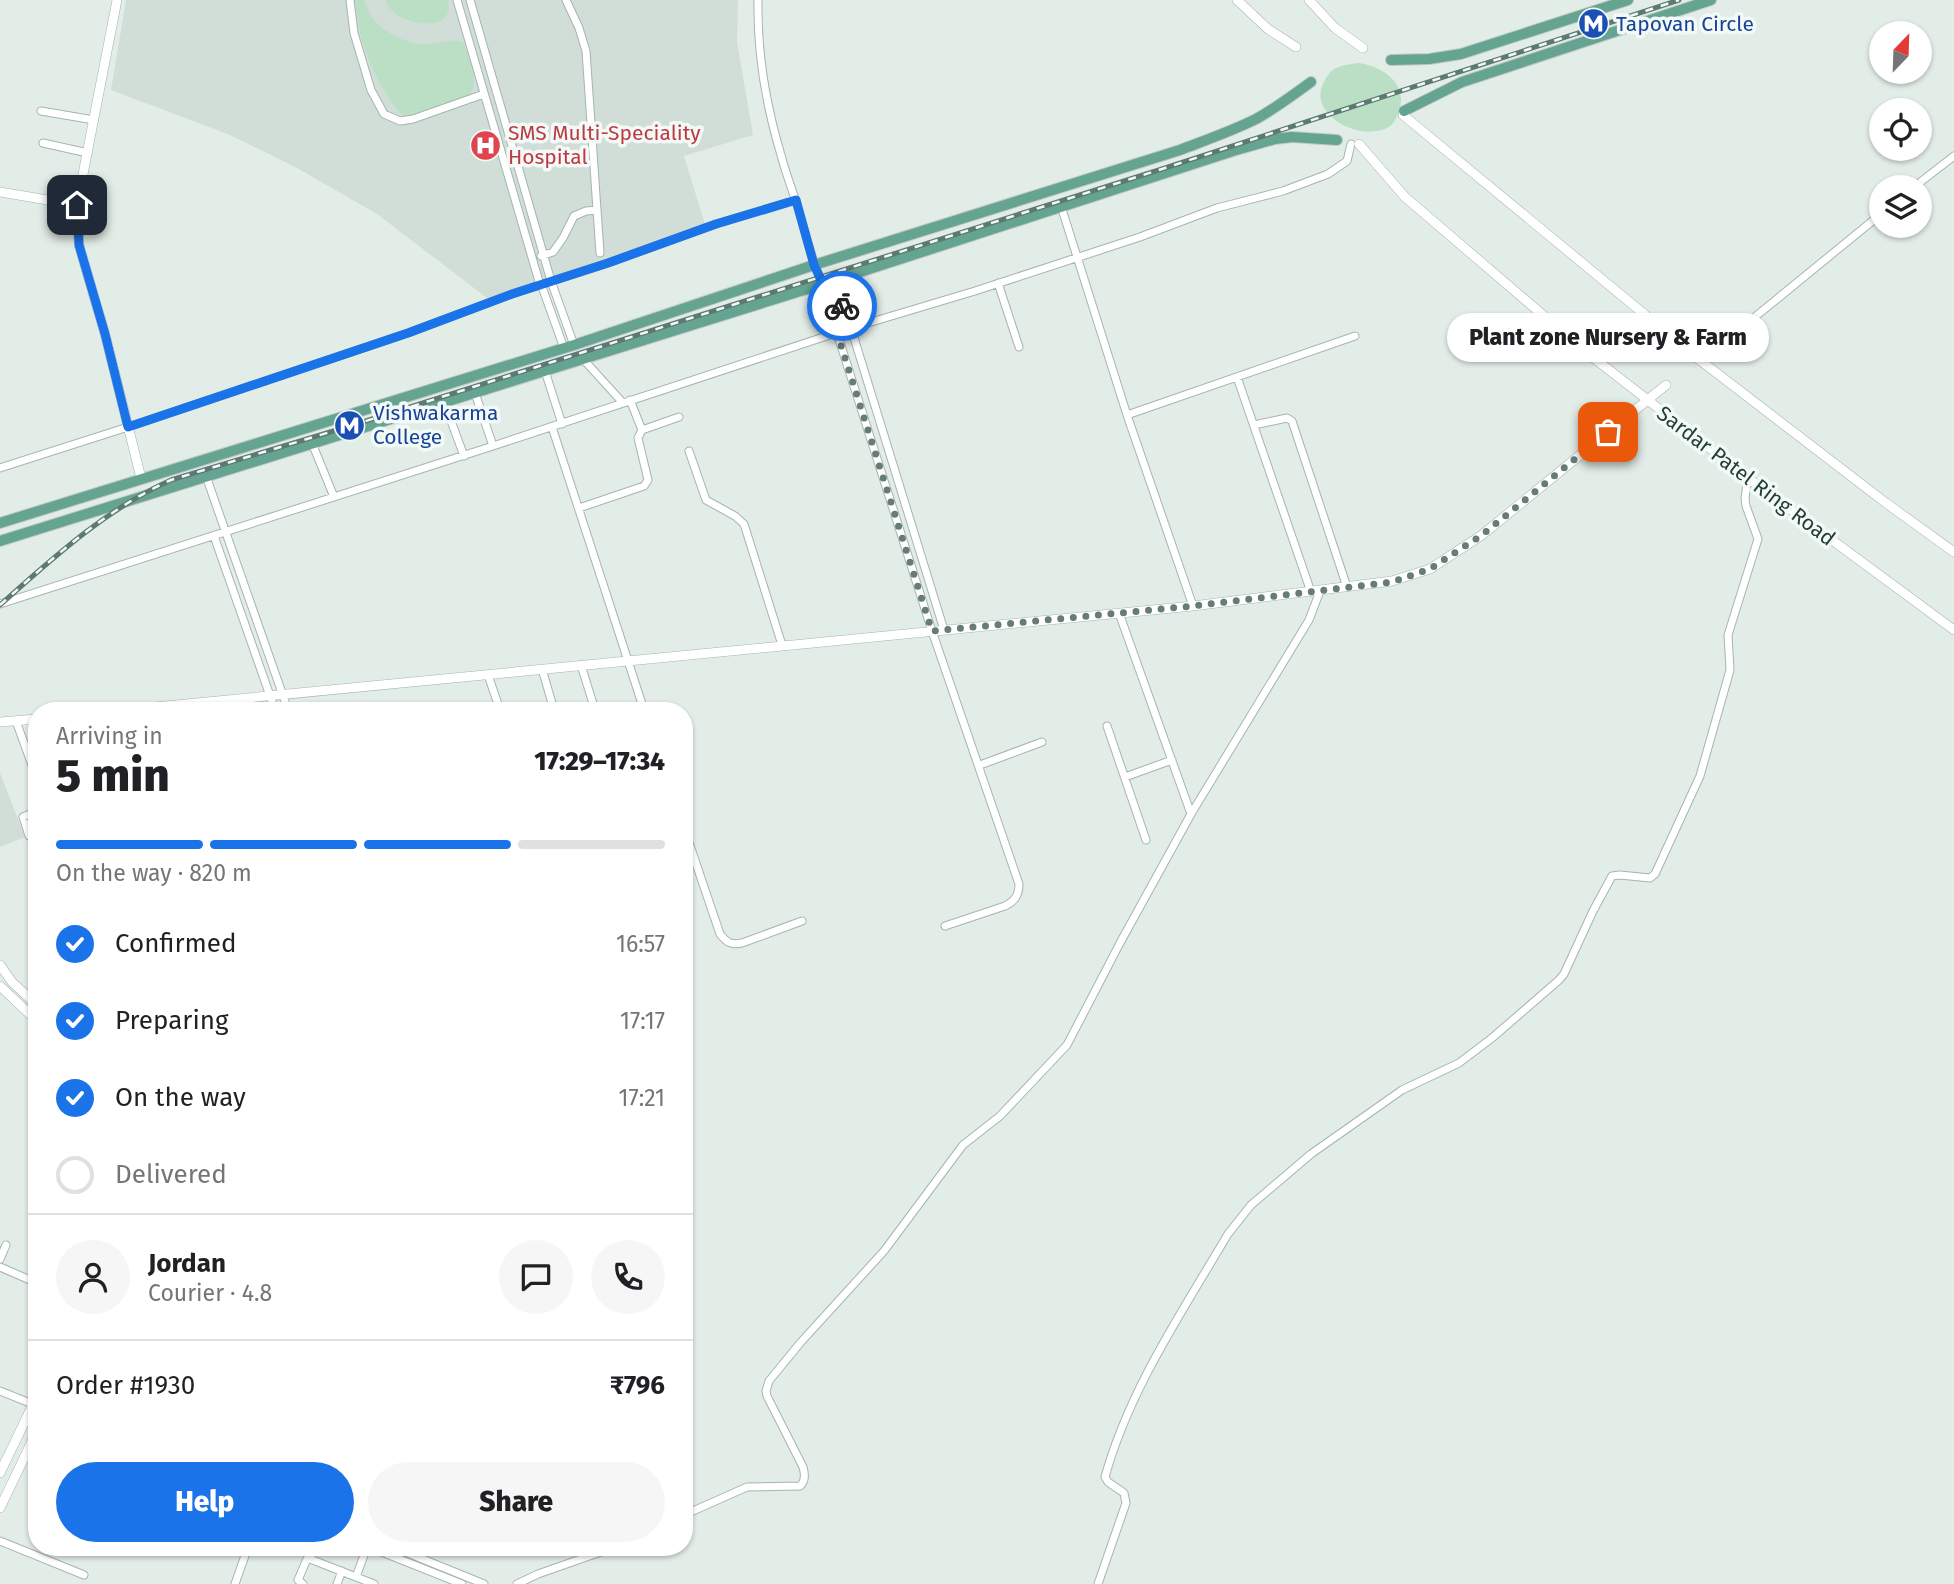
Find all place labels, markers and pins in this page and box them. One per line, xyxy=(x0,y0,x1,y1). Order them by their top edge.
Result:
metro station icon: Tapovan Circle xyxy=(1576,7,1610,41)
place label: Tapovan Circle xyxy=(1616,11,1754,37)
place label: SMS Multi-Speciality Hospital xyxy=(508,120,701,170)
hospital icon: SMS Multi-Speciality Hospital xyxy=(468,128,502,162)
pin xyxy=(47,175,107,235)
callout: Plant zone Nursery & Farm xyxy=(1447,313,1769,362)
place label: Vishwakarma College xyxy=(373,400,498,450)
pin xyxy=(1578,402,1638,462)
metro station icon: Vishwakarma College xyxy=(333,408,367,442)

